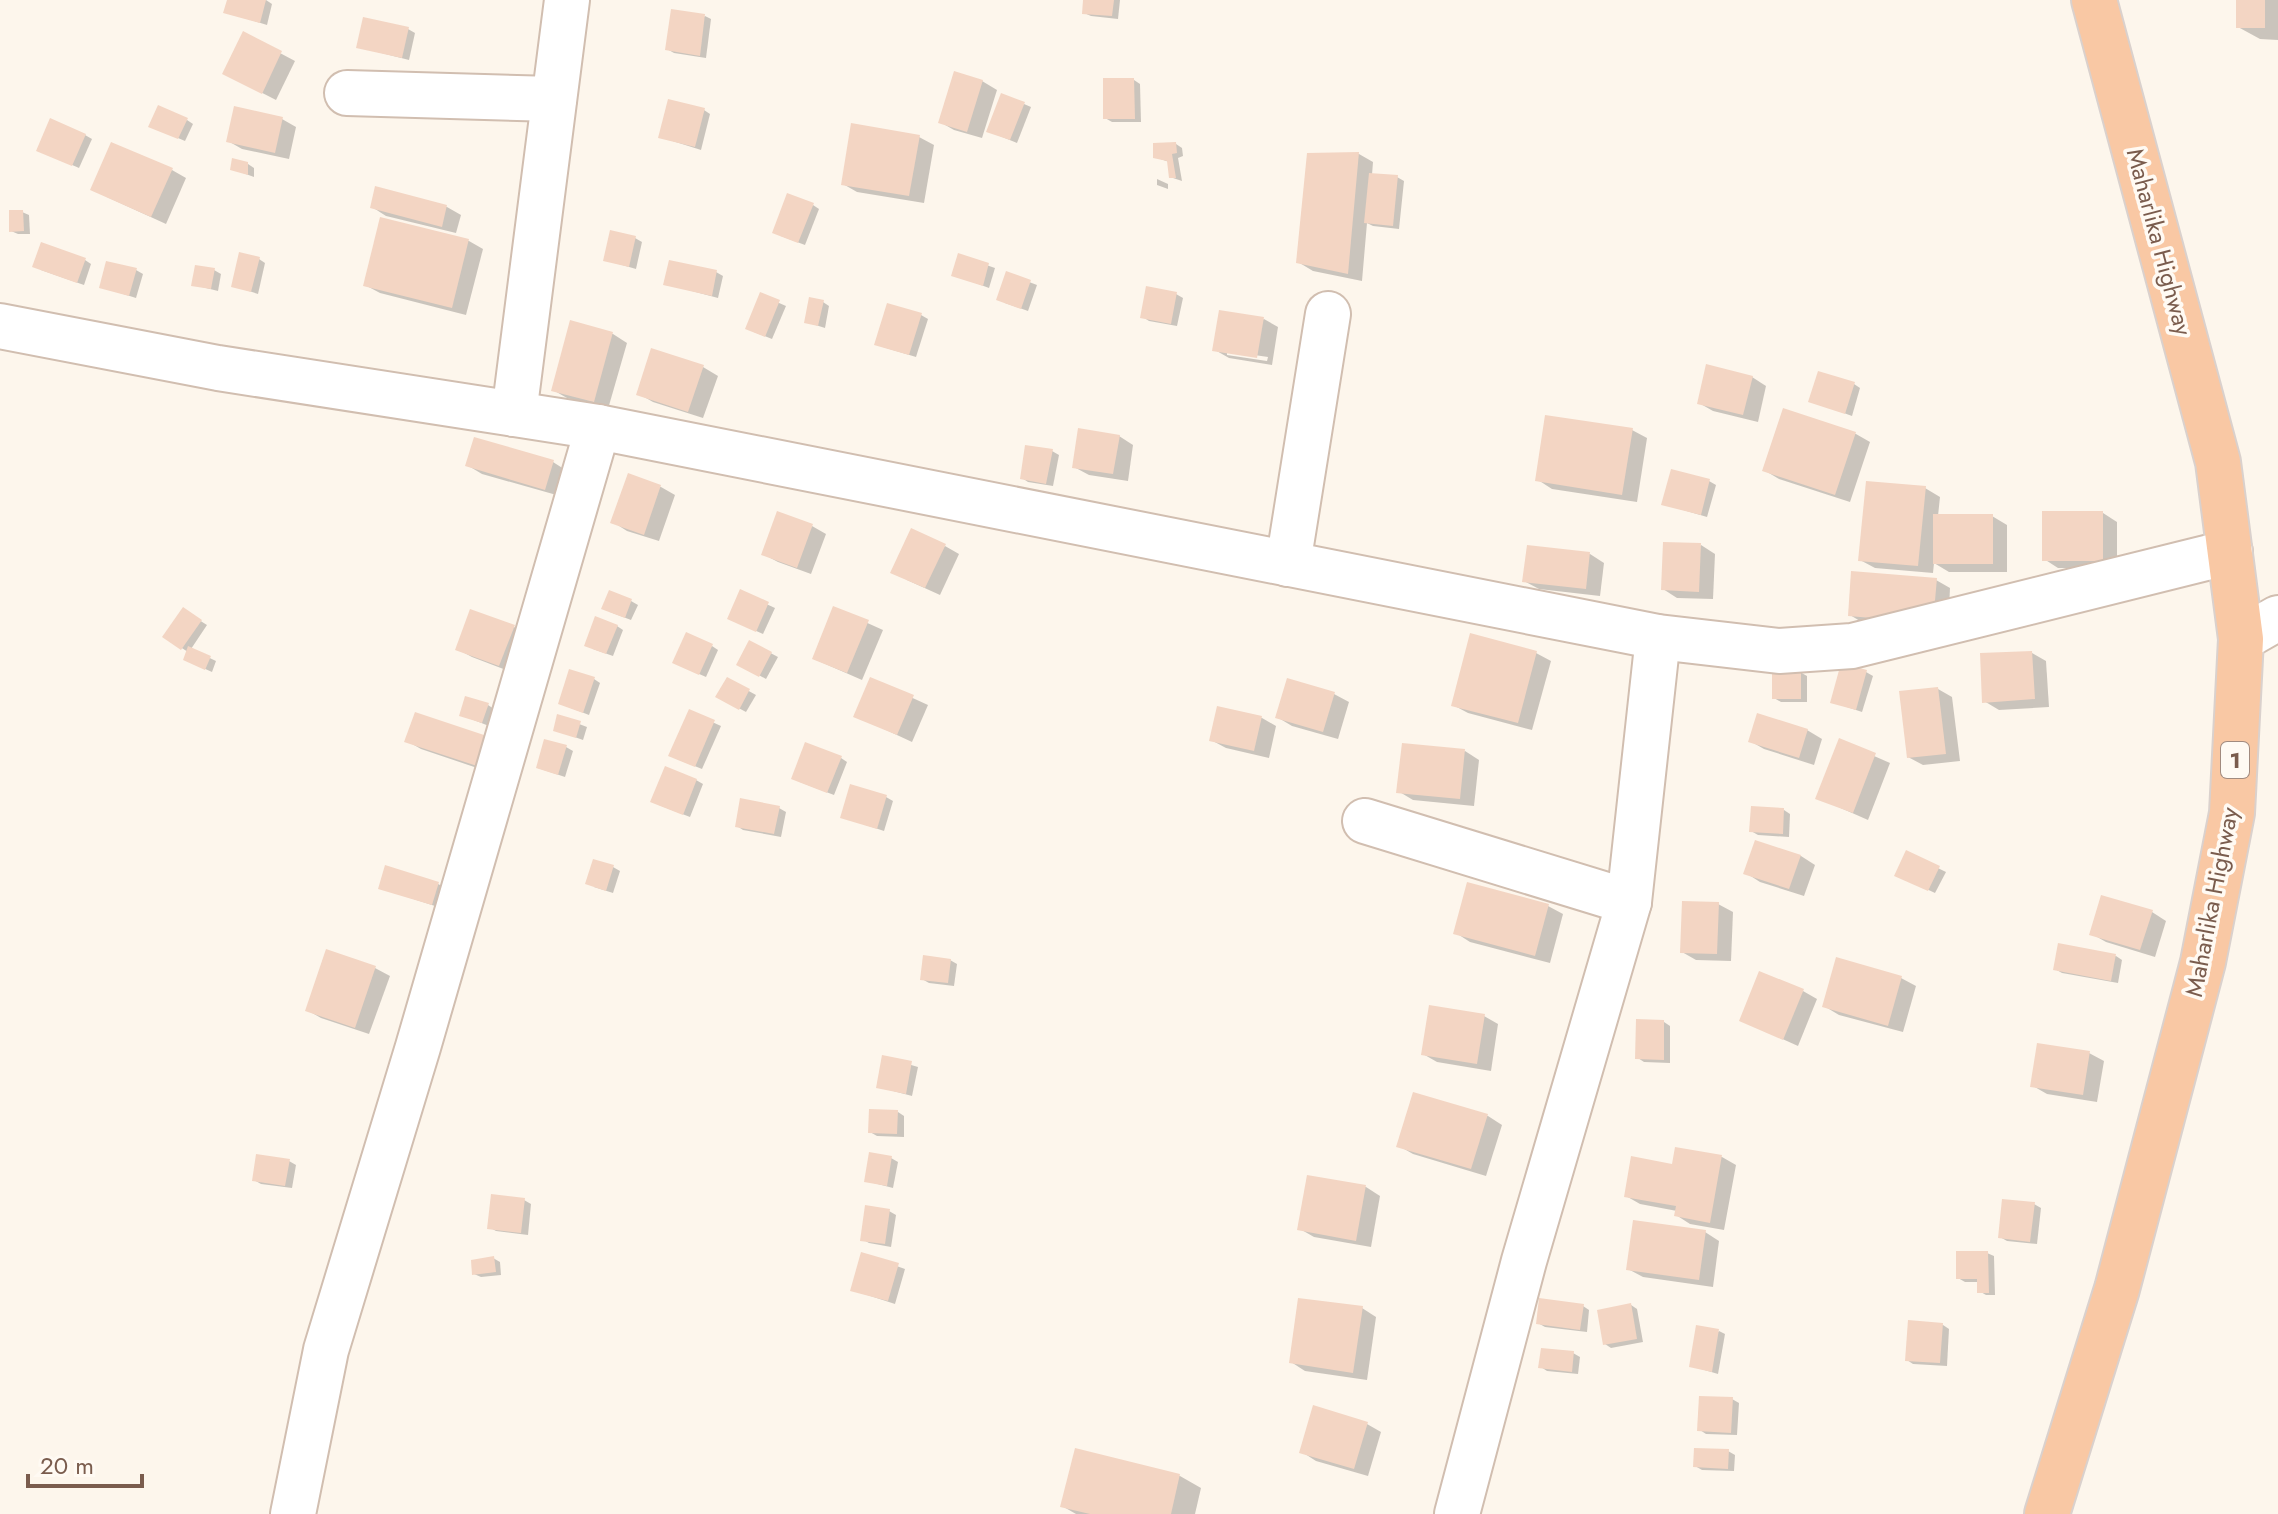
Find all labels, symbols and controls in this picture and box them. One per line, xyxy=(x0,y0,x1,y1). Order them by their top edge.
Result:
street label: Maharlika Highway xyxy=(2118,144,2201,340)
road number: 1 xyxy=(2221,742,2249,778)
street label: Maharlika Highway xyxy=(2176,804,2247,1000)
scale bar xyxy=(28,1438,142,1488)
text: 20 m xyxy=(40,1448,94,1483)

